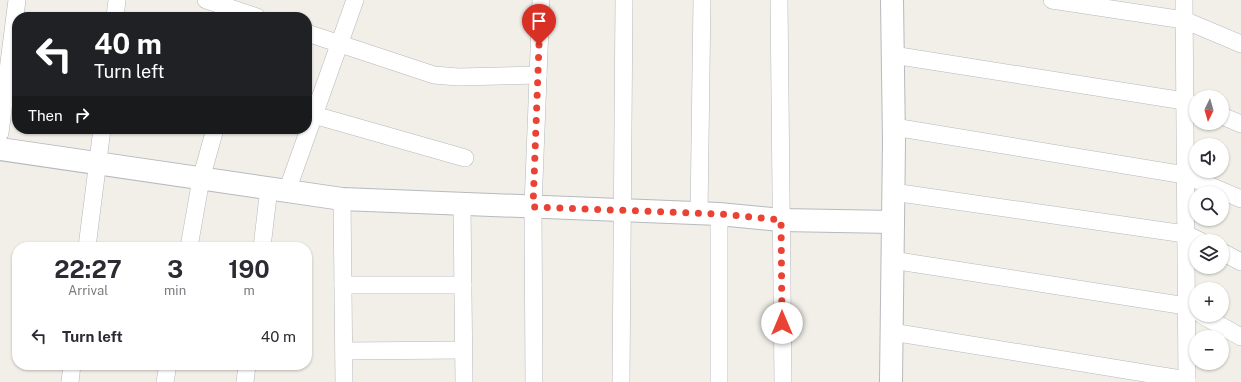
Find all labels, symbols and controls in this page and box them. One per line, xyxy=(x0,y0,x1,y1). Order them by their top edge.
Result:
pin xyxy=(522,4,556,45)
icon: arrive xyxy=(528,10,550,32)
text: 40 m xyxy=(94,27,162,60)
icon: left xyxy=(28,28,80,80)
text: Turn left xyxy=(94,61,164,82)
north arrow xyxy=(1189,90,1229,130)
map controls xyxy=(1189,90,1229,370)
icon: right xyxy=(71,104,93,126)
text: Then xyxy=(28,107,63,124)
button: sound xyxy=(1189,138,1229,178)
button: search xyxy=(1189,186,1229,226)
button: layers xyxy=(1189,234,1229,274)
text: 22:27 xyxy=(54,255,122,283)
text: 3 xyxy=(167,255,183,283)
text: 190 xyxy=(228,255,270,283)
button: + xyxy=(1189,282,1229,322)
text: Arrival xyxy=(68,283,108,298)
text: min xyxy=(164,283,186,298)
text: m xyxy=(243,283,255,298)
position arrow xyxy=(761,302,803,344)
icon: left xyxy=(28,325,50,347)
text: Turn left xyxy=(62,328,123,345)
text: 40 m xyxy=(261,328,296,345)
button: − xyxy=(1189,330,1229,370)

